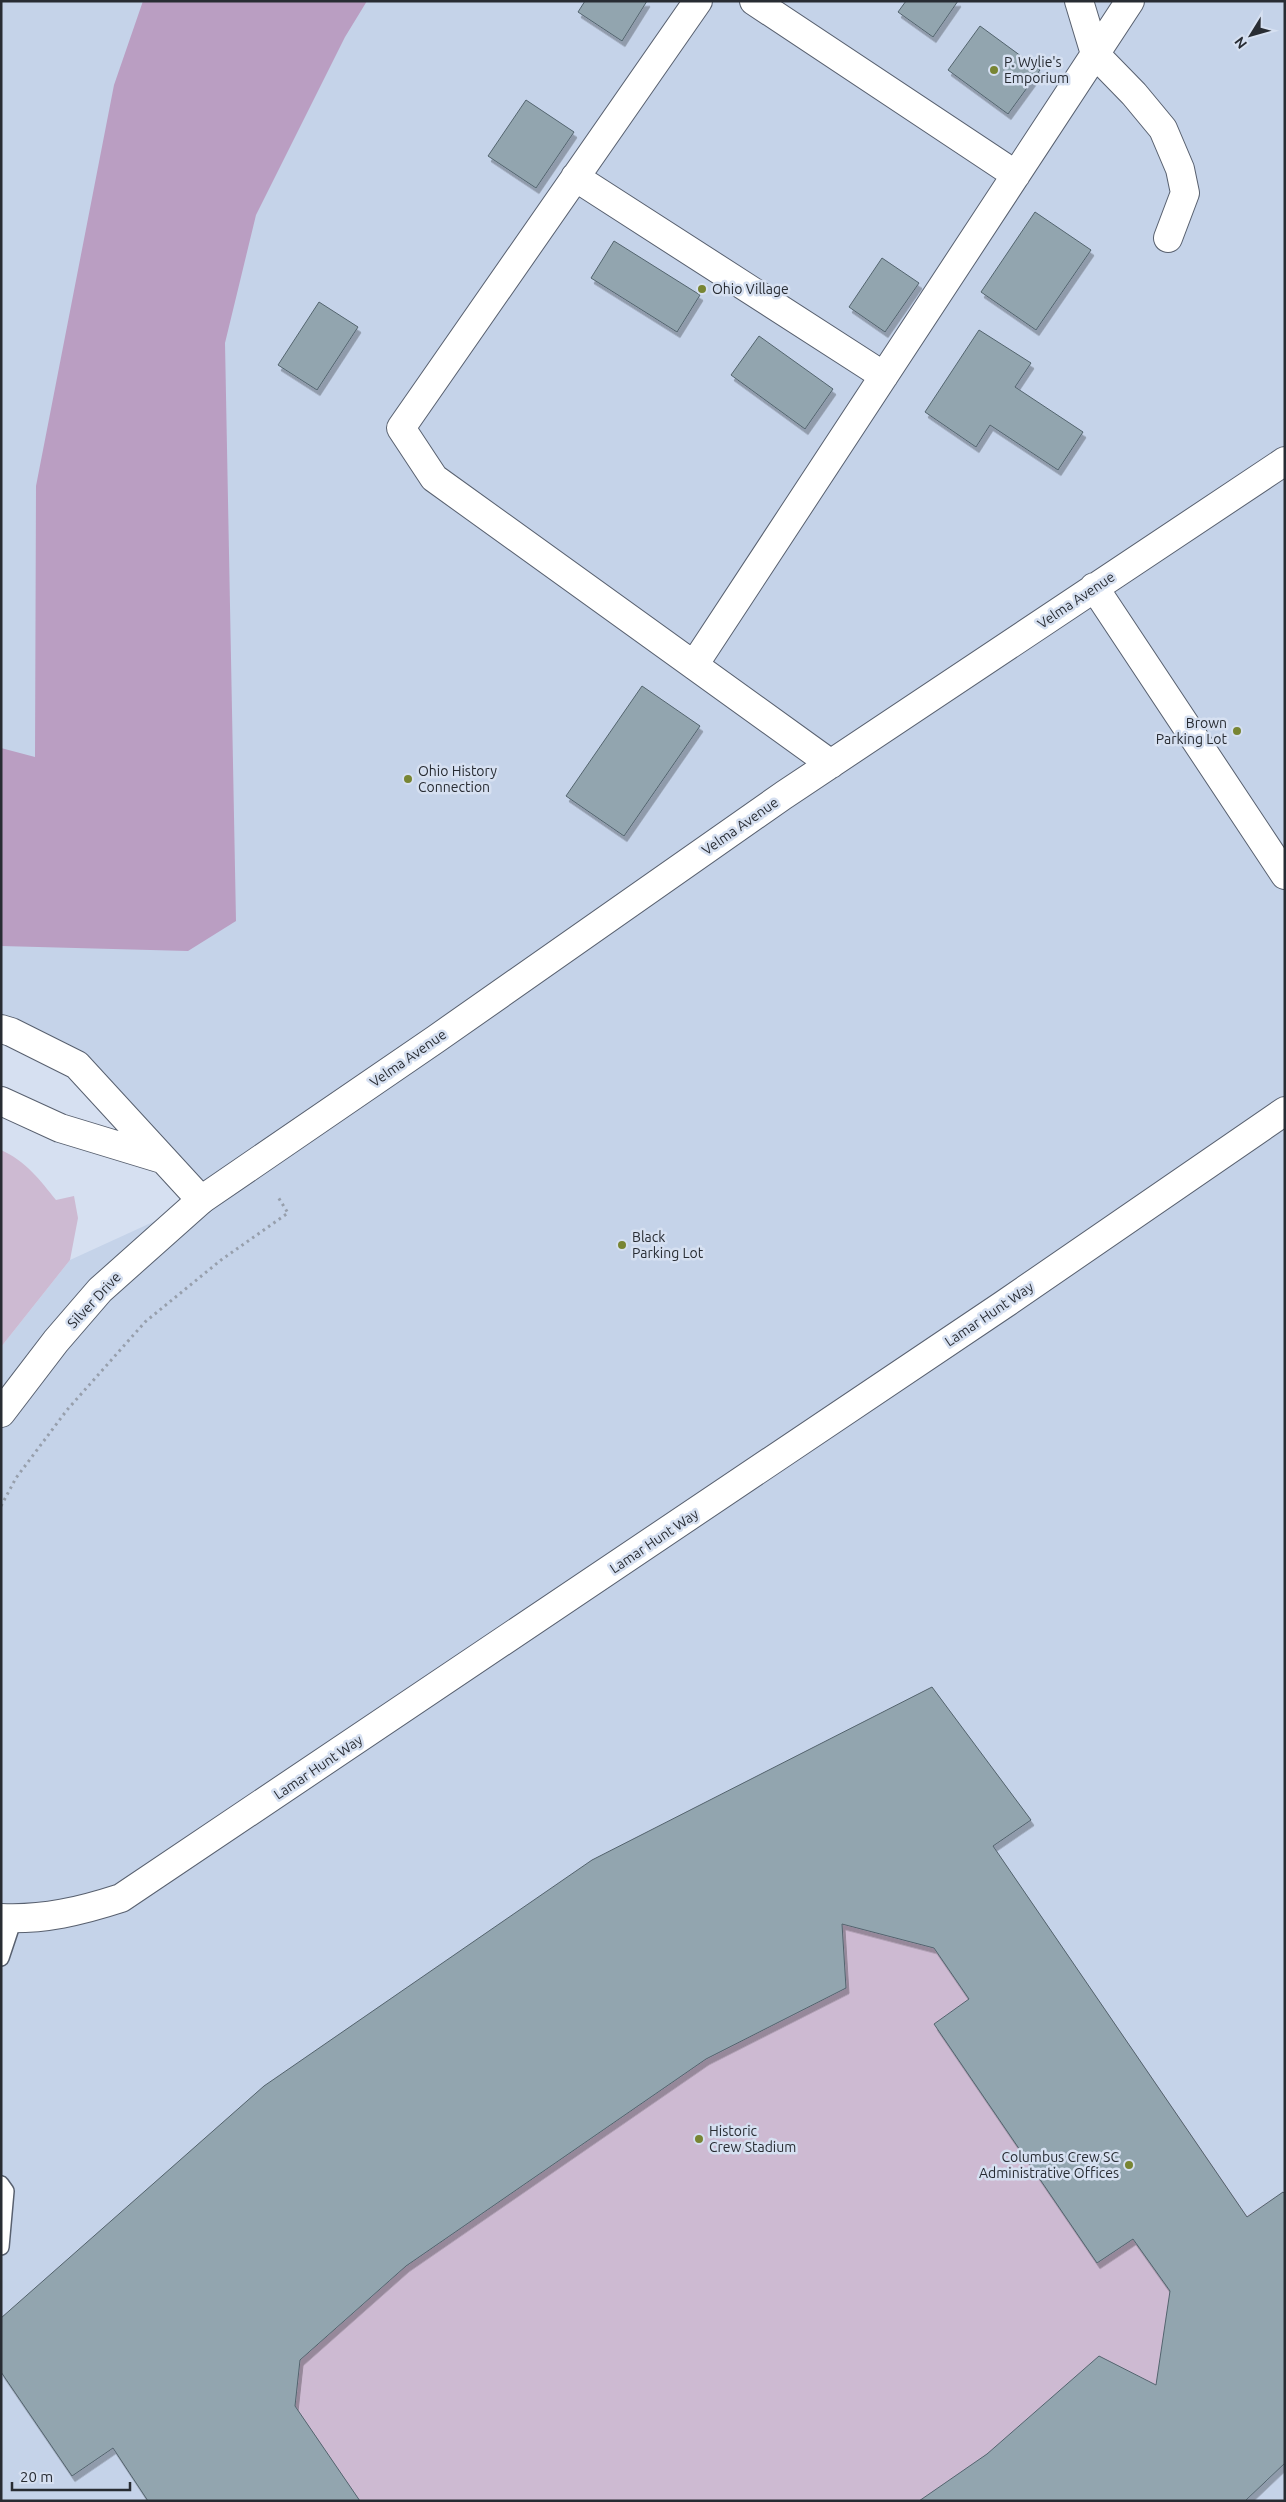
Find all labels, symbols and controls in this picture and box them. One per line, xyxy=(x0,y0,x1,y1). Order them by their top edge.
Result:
north arrow xyxy=(1226,10,1276,60)
text: N xyxy=(1231,34,1250,52)
place label: P. Wylie's Emporium xyxy=(1004,54,1069,86)
marker: P. Wylie's Emporium xyxy=(988,64,1000,76)
place label: Ohio Village xyxy=(712,281,789,297)
marker: Ohio Village xyxy=(696,283,708,295)
street label: Velma Avenue xyxy=(1034,568,1118,632)
place label: Brown Parking Lot xyxy=(1156,715,1227,747)
marker: Brown Parking Lot xyxy=(1231,725,1243,737)
place label: Ohio History Connection xyxy=(418,763,497,795)
marker: Ohio History Connection xyxy=(402,773,414,785)
street label: Velma Avenue xyxy=(699,794,781,858)
street label: Velma Avenue xyxy=(367,1026,449,1090)
place label: Black Parking Lot xyxy=(632,1229,704,1261)
marker: Black Parking Lot xyxy=(616,1239,628,1251)
street label: Silver Drive xyxy=(64,1269,124,1331)
street label: Lamar Hunt Way xyxy=(942,1278,1036,1349)
street label: Lamar Hunt Way xyxy=(607,1505,701,1576)
street label: Lamar Hunt Way xyxy=(271,1731,365,1802)
place label: Historic Crew Stadium xyxy=(709,2123,796,2155)
marker: Historic Crew Stadium xyxy=(693,2133,705,2145)
place label: Columbus Crew SC Administrative Offices xyxy=(979,2149,1119,2181)
marker: Columbus Crew SC Administrative Offices xyxy=(1123,2159,1135,2171)
scale bar xyxy=(12,2460,130,2492)
text: 20 m xyxy=(20,2468,53,2485)

